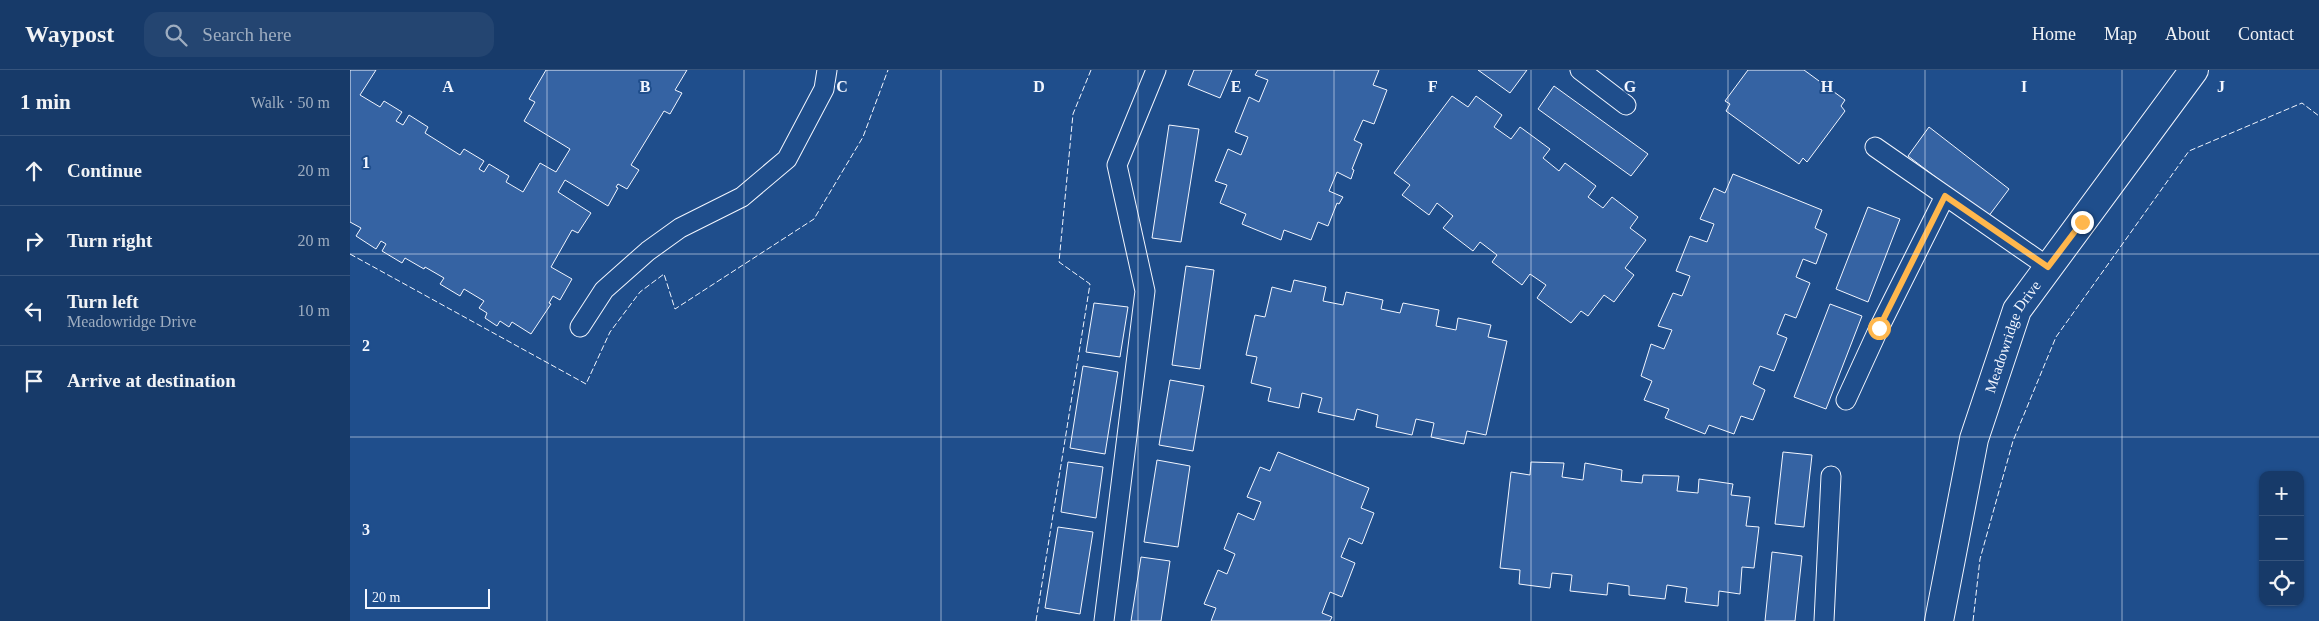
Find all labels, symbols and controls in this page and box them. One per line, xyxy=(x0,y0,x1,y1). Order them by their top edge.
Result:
search box xyxy=(144,12,494,57)
text: Waypost xyxy=(25,21,114,47)
icon: search xyxy=(162,21,190,49)
text: Search here xyxy=(202,24,292,45)
text: Home xyxy=(2032,24,2076,44)
text: Map xyxy=(2104,24,2137,44)
text: About xyxy=(2165,24,2210,44)
text: Contact xyxy=(2238,24,2294,44)
text: A xyxy=(442,78,454,95)
text: B xyxy=(640,78,651,95)
text: C xyxy=(836,78,848,95)
text: D xyxy=(1033,78,1045,95)
text: E xyxy=(1231,78,1241,95)
text: F xyxy=(1428,78,1438,95)
text: G xyxy=(1624,78,1637,95)
text: H xyxy=(1821,78,1834,95)
text: I xyxy=(2021,78,2027,95)
text: J xyxy=(2217,78,2225,95)
text: 1 min xyxy=(20,90,71,114)
text: Walk · 50 m xyxy=(251,94,330,111)
text: 1 xyxy=(362,154,370,171)
icon: ahead xyxy=(20,157,48,185)
text: Continue xyxy=(67,160,142,181)
text: 20 m xyxy=(298,162,330,179)
route end xyxy=(2071,211,2094,234)
icon: right xyxy=(20,227,48,255)
text: Turn right xyxy=(67,230,152,251)
text: 20 m xyxy=(298,232,330,249)
street label: Meadowridge Drive xyxy=(1982,277,2044,395)
text: Turn left xyxy=(67,291,139,312)
icon: left xyxy=(20,297,48,325)
text: 10 m xyxy=(298,302,330,319)
text: Meadowridge Drive xyxy=(67,313,196,330)
route start xyxy=(1868,317,1891,340)
text: 2 xyxy=(362,337,370,354)
icon: arrive xyxy=(20,367,48,395)
text: Arrive at destination xyxy=(67,370,236,391)
map controls xyxy=(2259,471,2304,606)
button: + xyxy=(2259,471,2304,516)
button: − xyxy=(2259,516,2304,561)
text: 3 xyxy=(362,521,370,538)
button: locate xyxy=(2259,561,2304,606)
scale bar xyxy=(365,586,490,609)
text: 20 m xyxy=(372,590,400,605)

